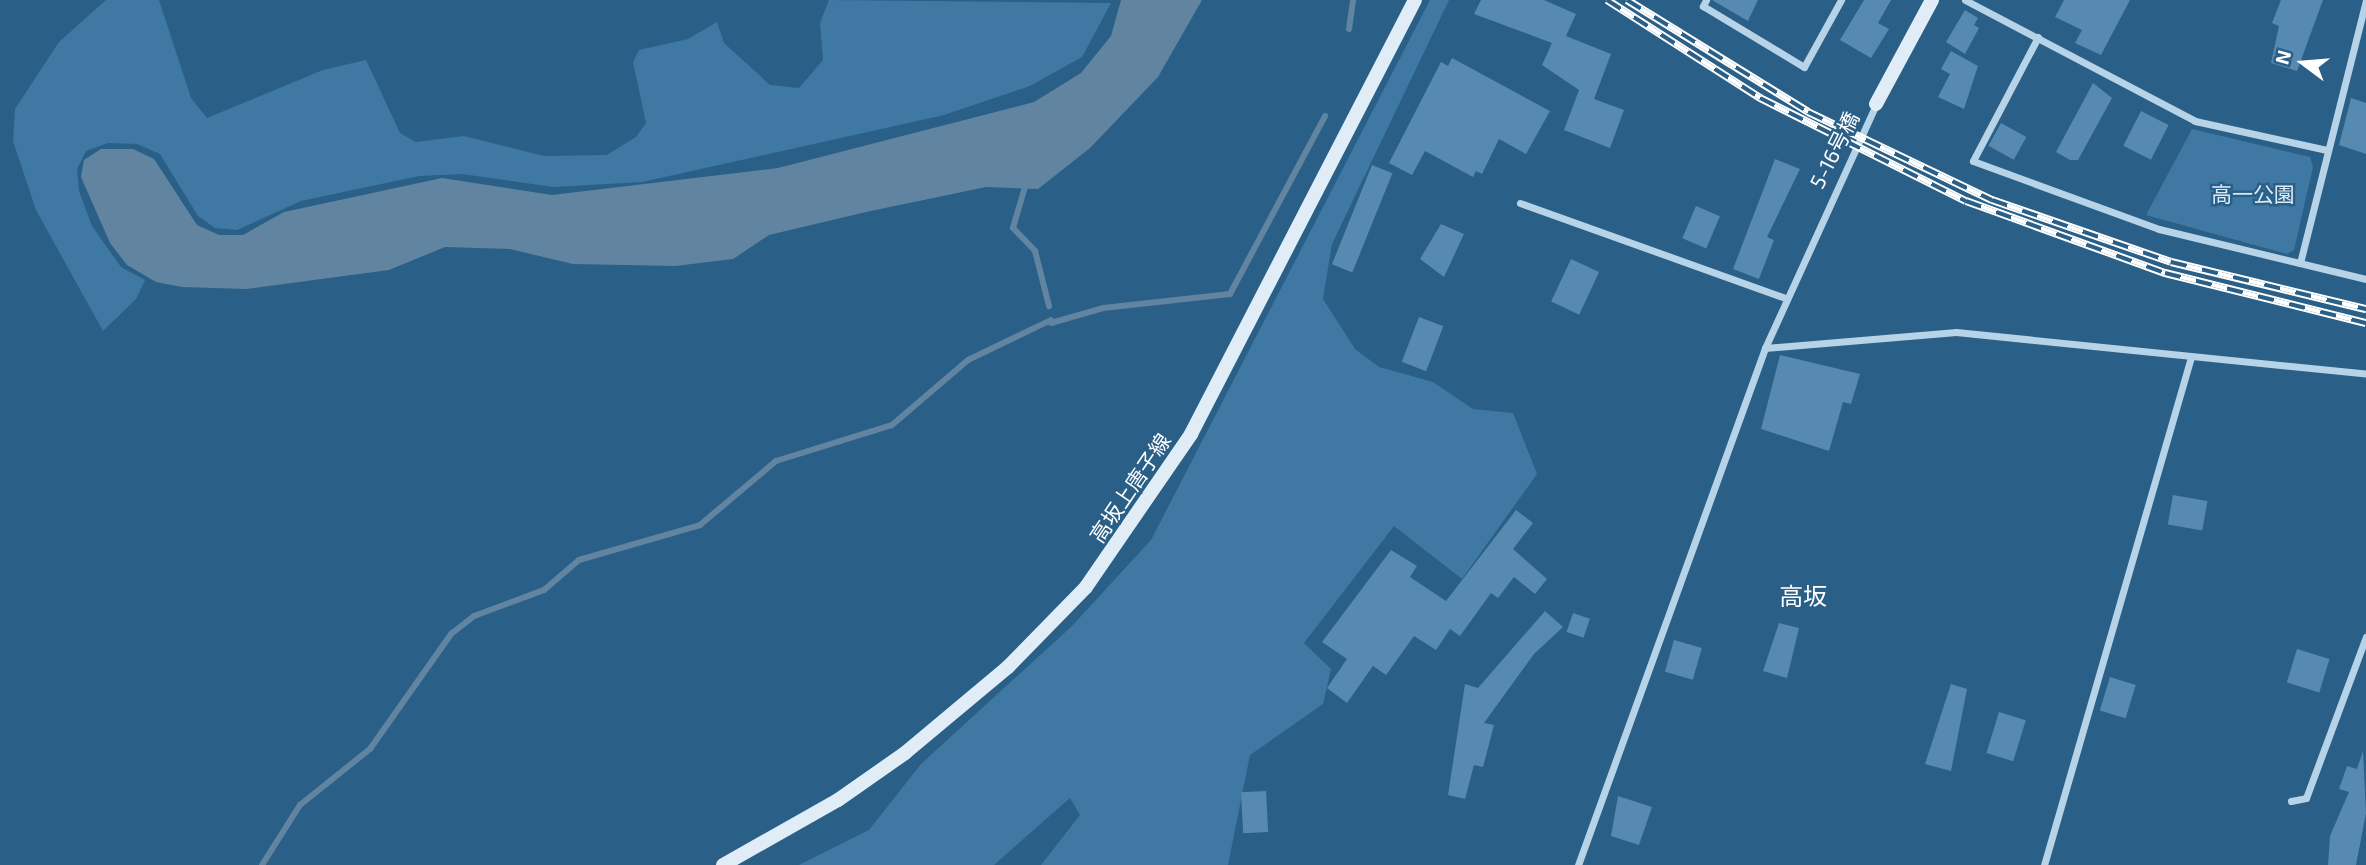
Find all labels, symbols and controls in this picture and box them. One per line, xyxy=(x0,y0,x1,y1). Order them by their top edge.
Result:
north arrow xyxy=(2268,28,2338,98)
text: N xyxy=(2269,47,2295,67)
street label: 5-16号橋 xyxy=(1804,108,1864,192)
park label: 高一公園 xyxy=(2211,181,2295,207)
street label: 高坂上唐子線 xyxy=(1084,429,1176,547)
district label: 高坂 xyxy=(1779,582,1827,610)

